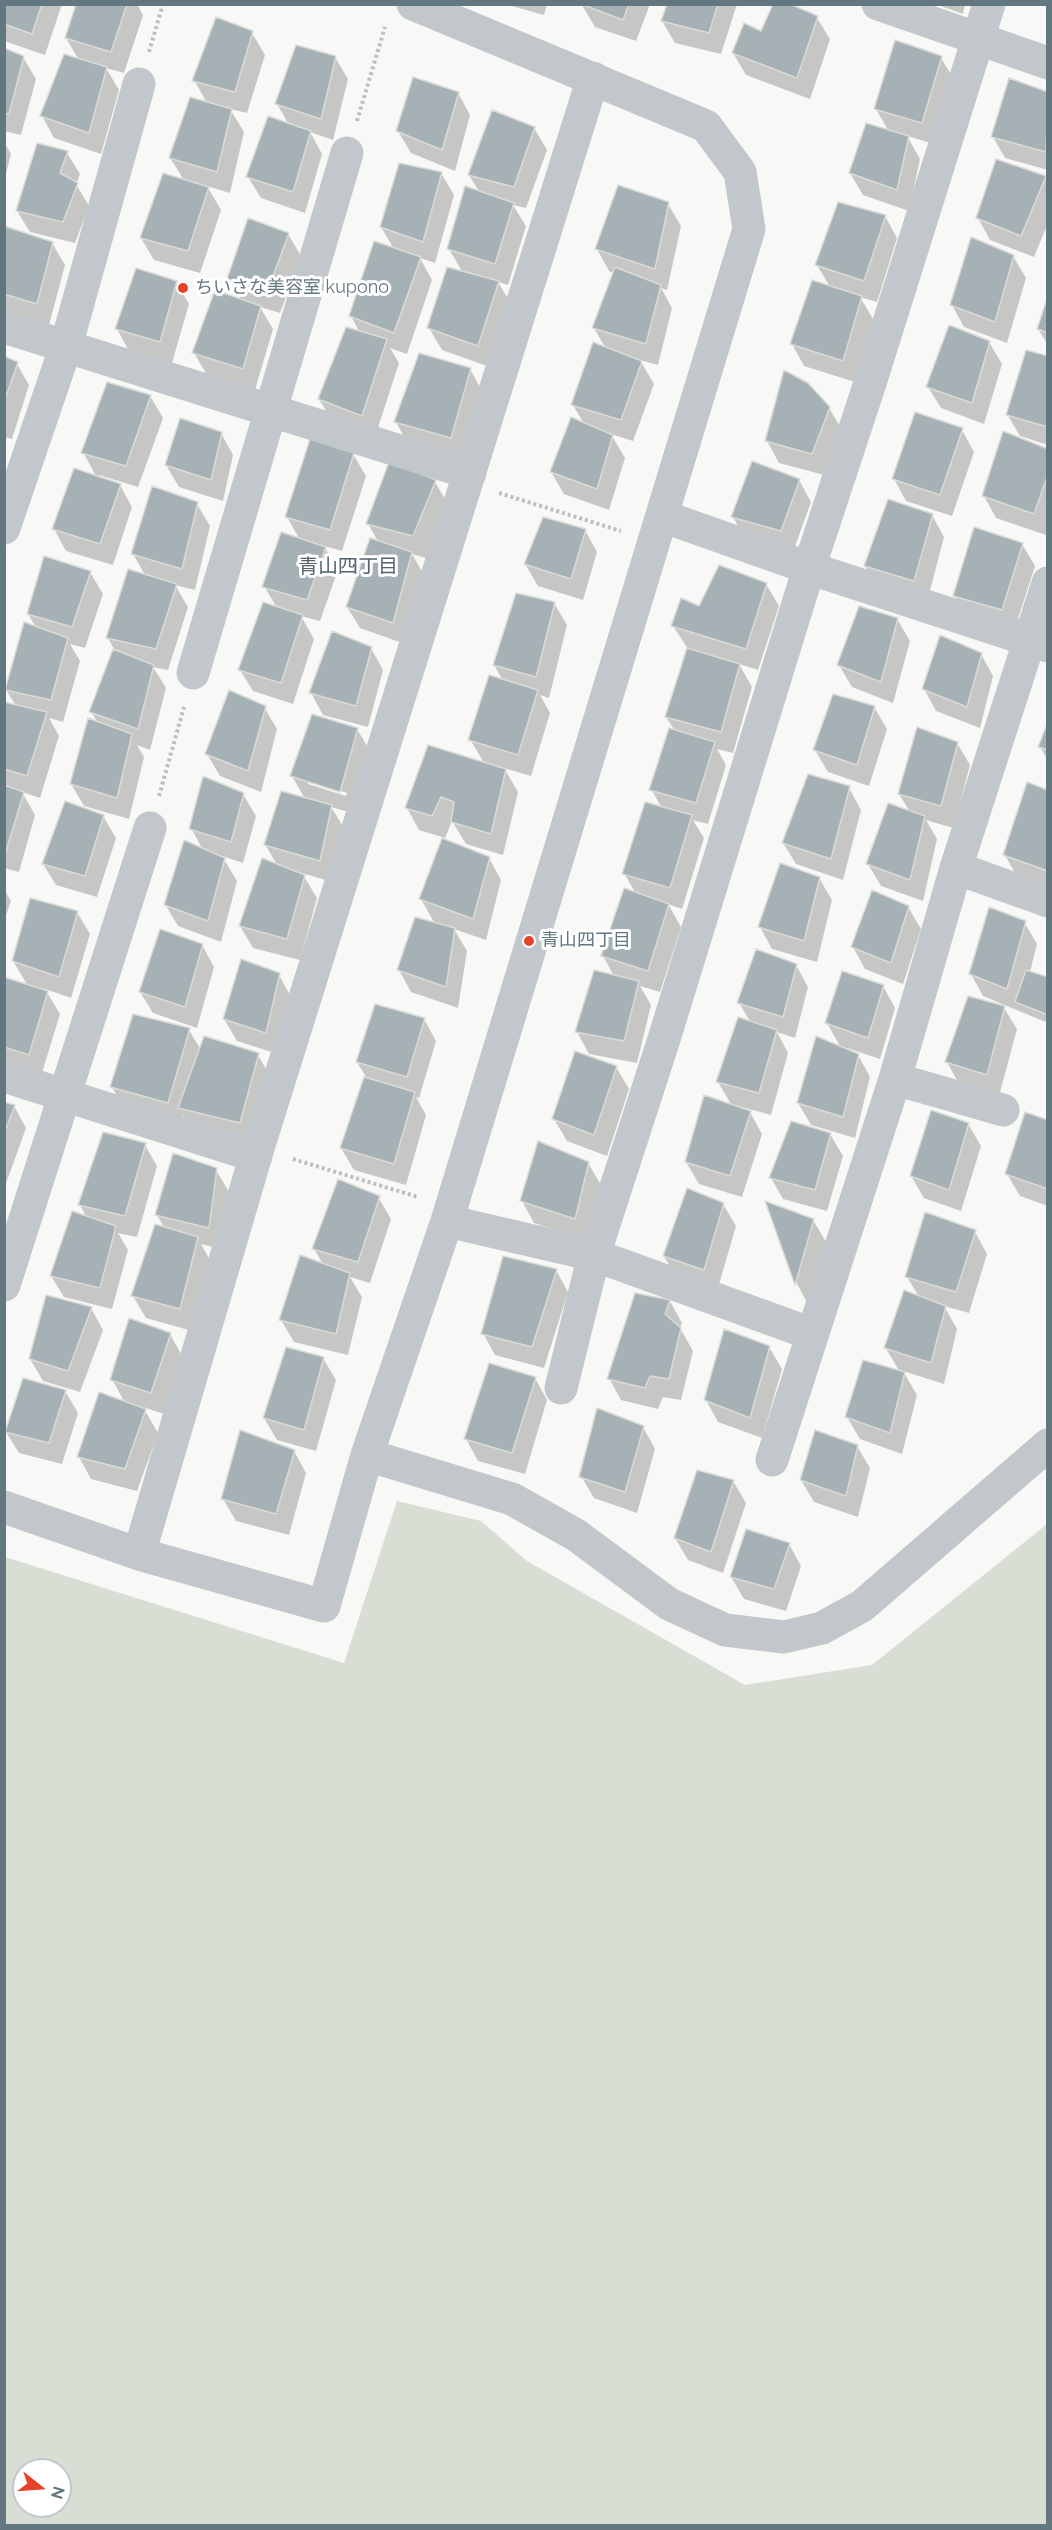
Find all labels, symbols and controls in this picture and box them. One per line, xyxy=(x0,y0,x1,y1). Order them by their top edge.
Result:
place label: ちいさな美容室 kupono xyxy=(195,277,389,299)
marker: ちいさな美容室 kupono xyxy=(176,281,190,295)
district label: 青山四丁目 xyxy=(298,555,398,579)
place label: 青山四丁目 xyxy=(541,930,631,952)
marker: 青山四丁目 xyxy=(522,934,536,948)
north arrow xyxy=(12,2458,72,2518)
text: N xyxy=(47,2484,69,2501)

